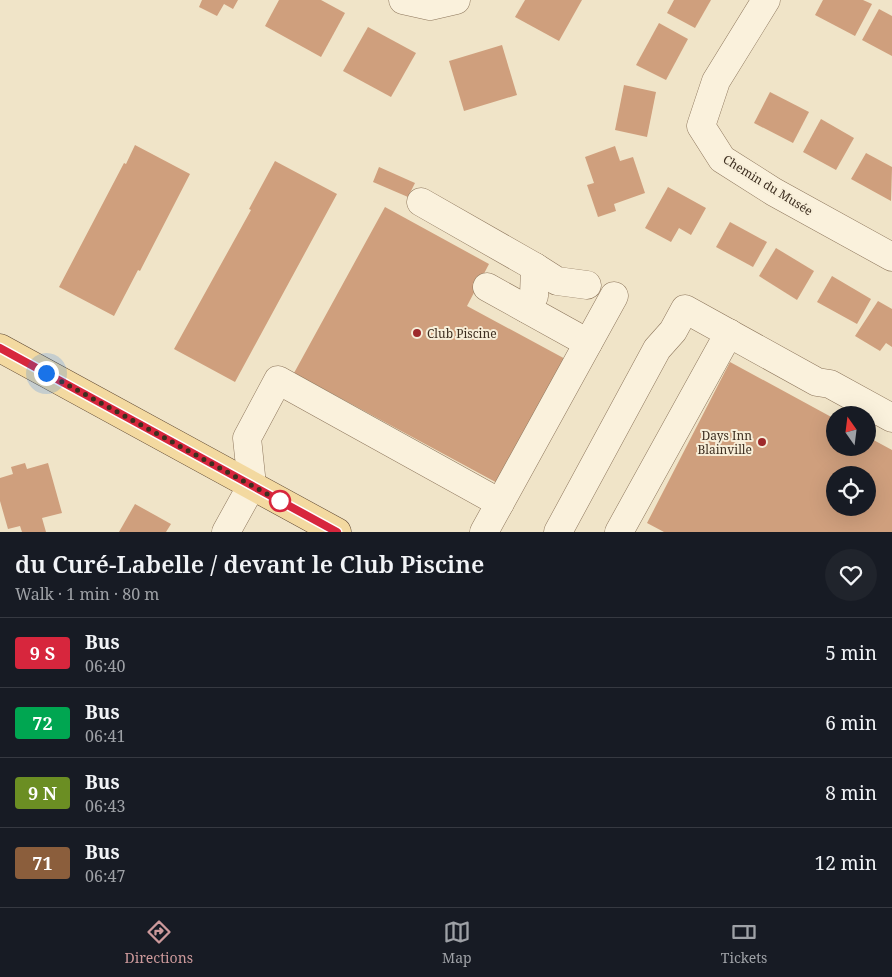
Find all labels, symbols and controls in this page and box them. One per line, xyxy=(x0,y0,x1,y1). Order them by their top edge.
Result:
street label: Chemin du Musée xyxy=(720,151,816,219)
place label: Club Piscine xyxy=(427,325,497,342)
marker: Club Piscine xyxy=(411,327,423,339)
your location xyxy=(34,361,59,386)
north arrow xyxy=(826,406,876,456)
map controls xyxy=(826,406,876,516)
place label: Days Inn Blainville xyxy=(697,427,752,458)
marker: Days Inn Blainville xyxy=(756,436,768,448)
button: locate xyxy=(826,466,876,516)
unlabelled marker xyxy=(269,490,291,512)
text: du Curé-Labelle / devant le Club Piscine xyxy=(15,547,484,580)
button: heart xyxy=(825,549,877,601)
text: Walk · 1 min · 80 m xyxy=(15,583,159,605)
text: Bus xyxy=(85,629,120,655)
text: 5 min xyxy=(825,640,877,666)
text: 9 S xyxy=(30,641,55,665)
text: 06:40 xyxy=(85,655,125,677)
text: Bus xyxy=(85,699,120,725)
text: 6 min xyxy=(825,710,877,736)
text: 72 xyxy=(32,711,53,735)
text: 06:41 xyxy=(85,725,125,747)
text: Bus xyxy=(85,769,120,795)
text: 8 min xyxy=(825,780,877,806)
text: 9 N xyxy=(28,781,57,805)
text: 06:43 xyxy=(85,795,125,817)
text: Bus xyxy=(85,839,120,865)
text: 12 min xyxy=(815,850,877,876)
text: 71 xyxy=(32,851,53,875)
text: 06:47 xyxy=(85,865,125,887)
tab: Directions xyxy=(125,918,193,967)
tab: Map xyxy=(442,918,472,967)
tab: Tickets xyxy=(721,918,767,967)

